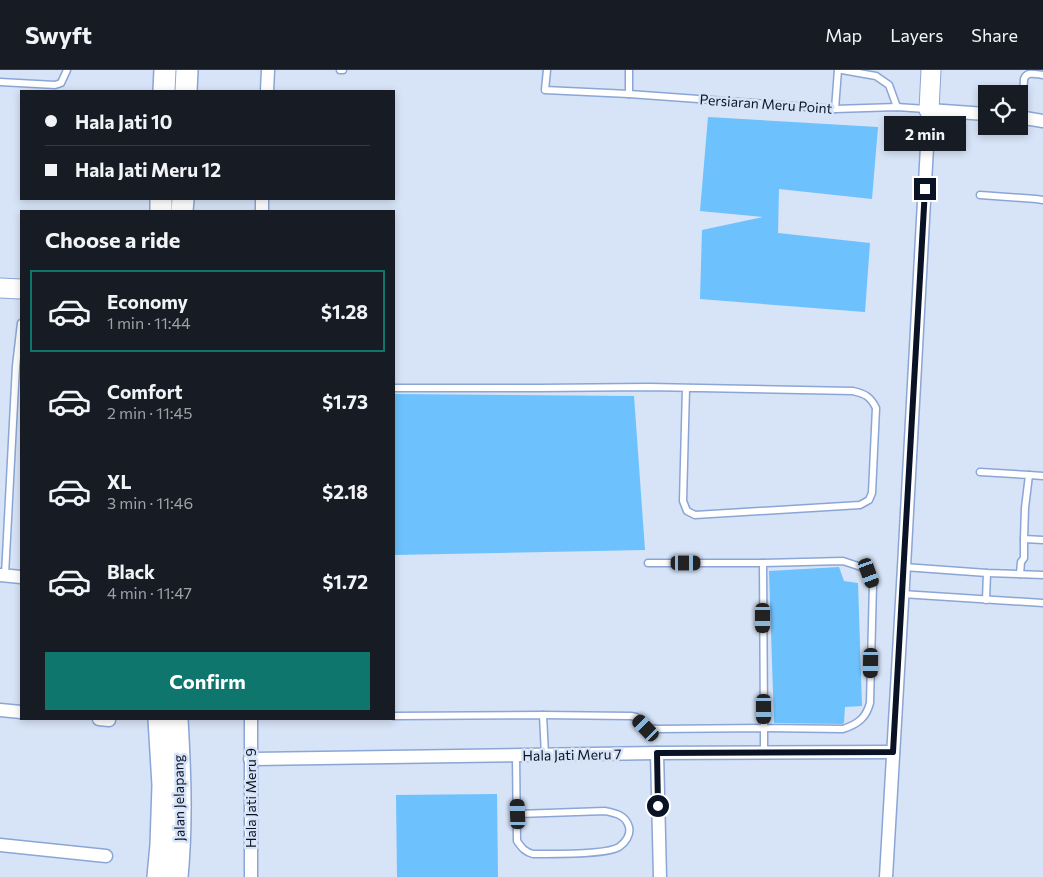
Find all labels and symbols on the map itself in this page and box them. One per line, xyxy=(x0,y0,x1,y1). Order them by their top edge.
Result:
street label: Persiaran Meru Point xyxy=(699,90,833,117)
callout: 2 min xyxy=(884,116,966,152)
route end xyxy=(914,178,936,200)
car xyxy=(671,556,701,571)
car xyxy=(856,556,881,590)
car xyxy=(755,603,770,633)
car xyxy=(863,648,878,678)
car xyxy=(756,694,771,724)
car xyxy=(630,712,661,744)
street label: Hala Jati Meru 7 xyxy=(522,745,622,764)
street label: Hala Jati Meru 9 xyxy=(242,748,259,848)
street label: Jalan Jelapang xyxy=(169,754,188,841)
route start xyxy=(647,795,669,817)
car xyxy=(509,799,526,829)

